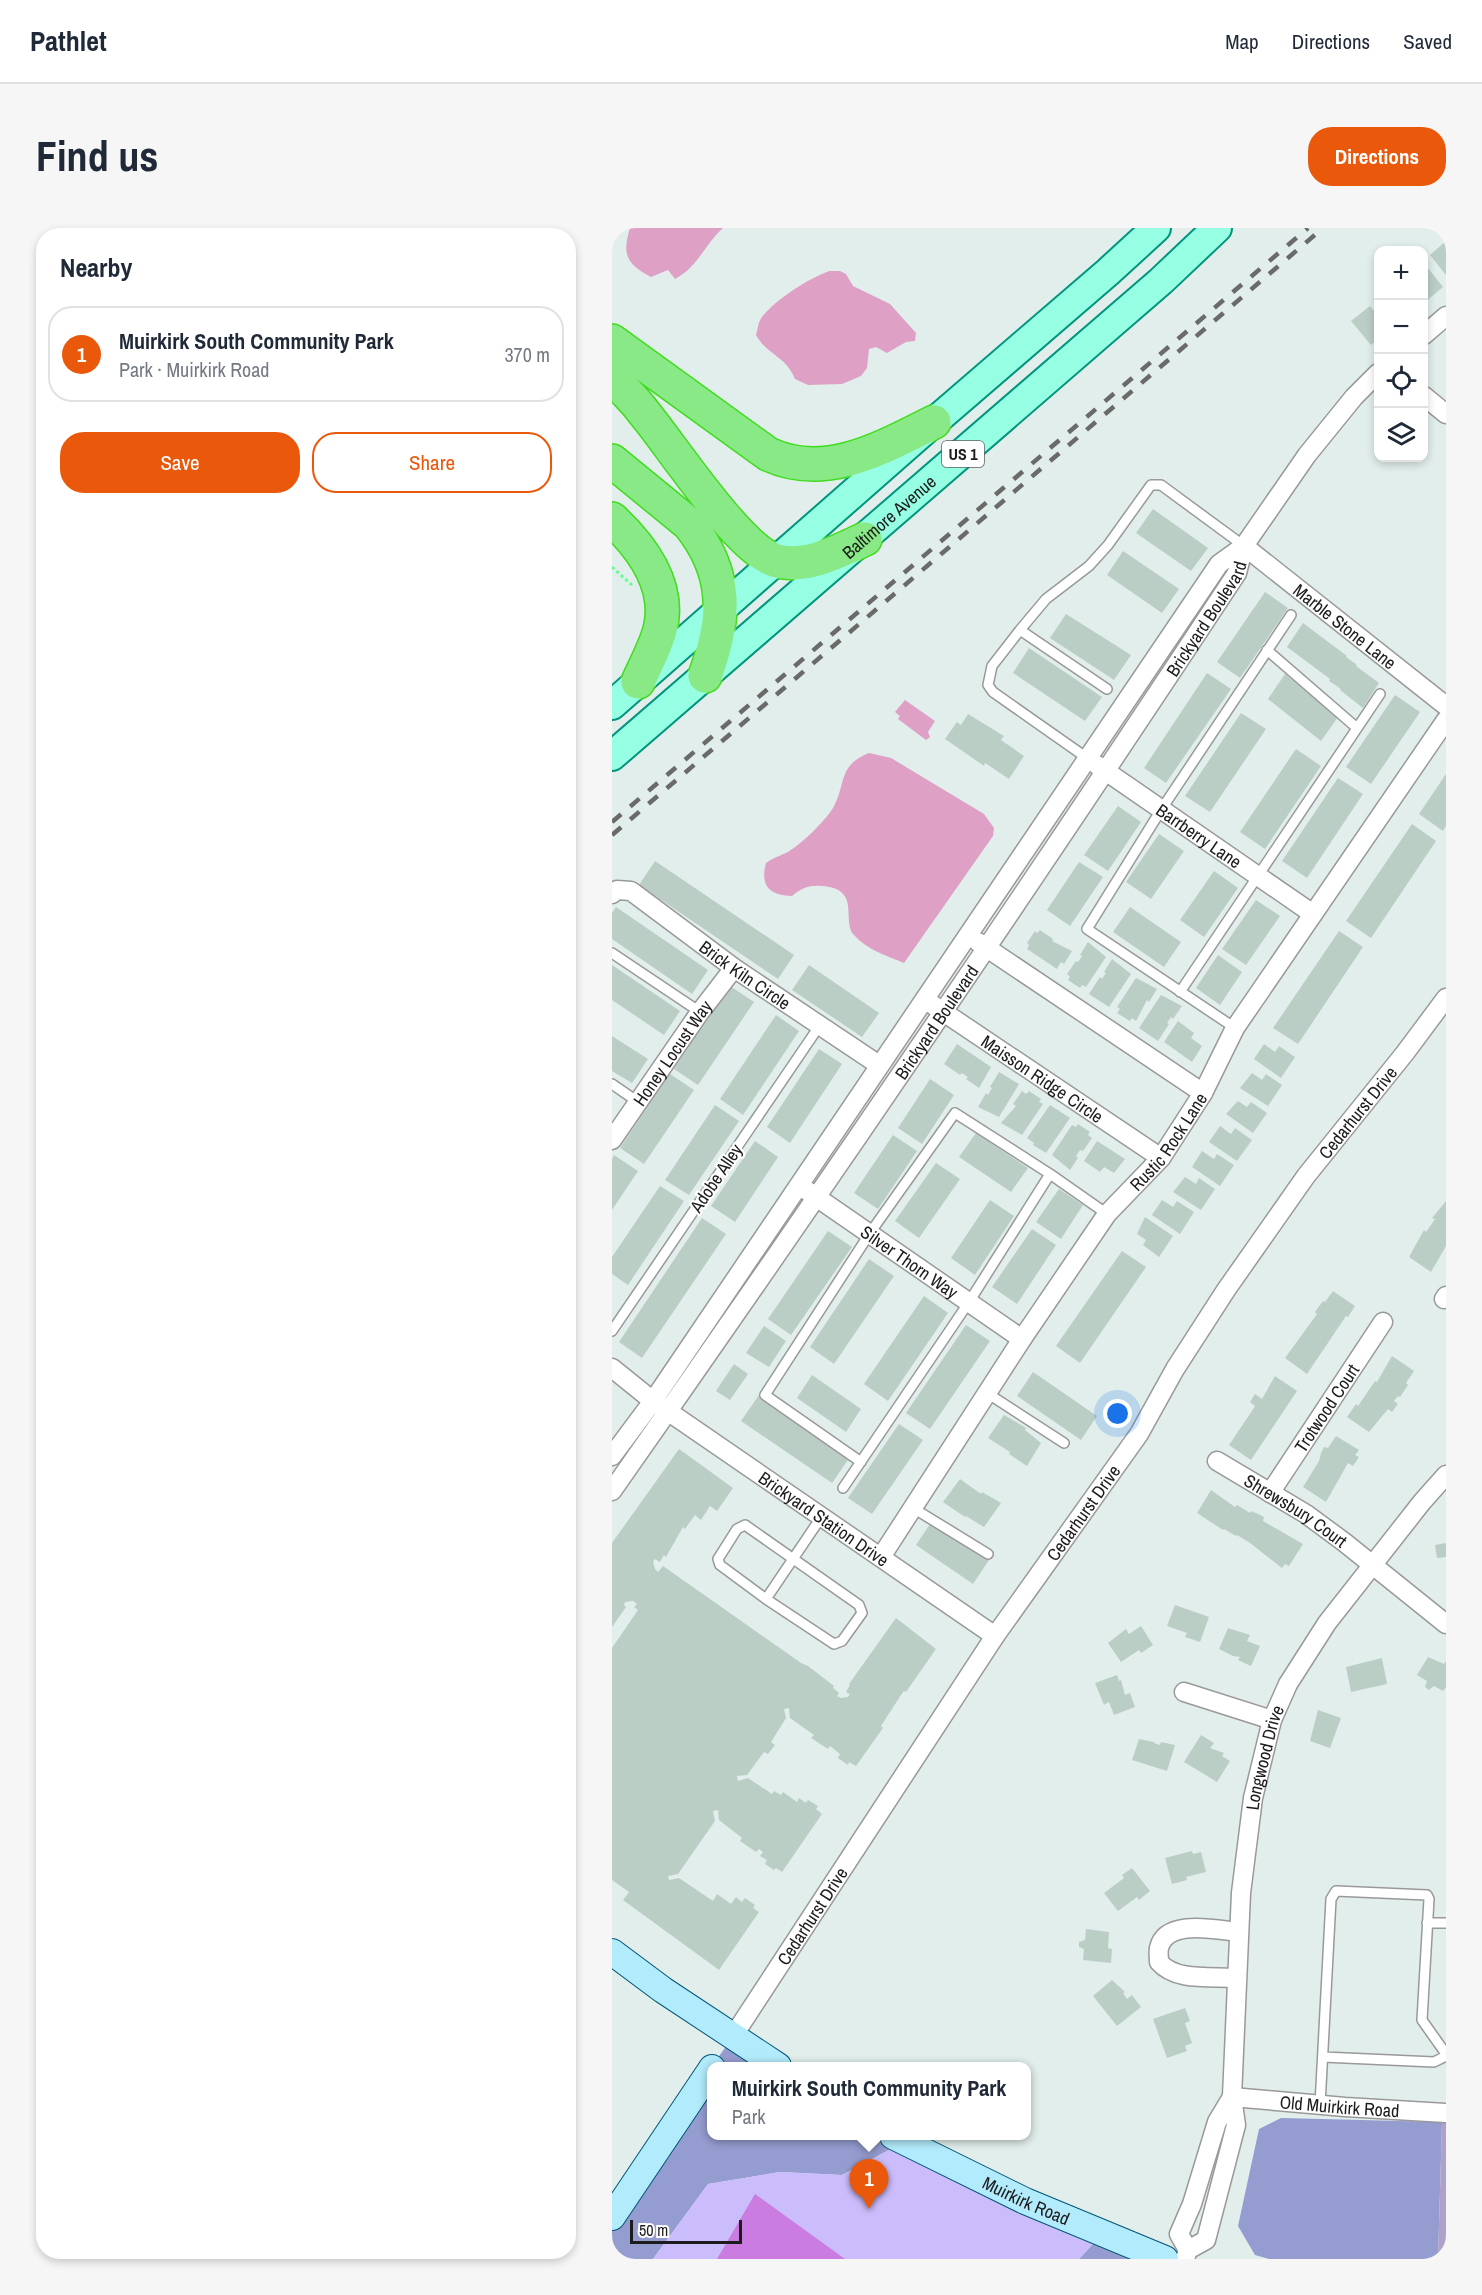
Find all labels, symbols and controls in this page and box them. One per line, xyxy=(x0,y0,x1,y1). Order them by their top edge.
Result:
text: Pathlet xyxy=(30,22,107,60)
text: Map xyxy=(1225,27,1259,56)
text: Directions xyxy=(1292,27,1370,56)
text: Saved xyxy=(1403,27,1452,56)
button: Directions xyxy=(1308,127,1446,186)
text: Find us xyxy=(36,128,158,184)
map controls xyxy=(1374,246,1428,462)
button: + xyxy=(1374,246,1428,300)
text: Nearby xyxy=(60,250,132,285)
button: − xyxy=(1374,300,1428,354)
text: Muirkirk South Community Park xyxy=(119,326,394,356)
text: 1 xyxy=(77,341,86,368)
text: 370 m xyxy=(504,341,550,368)
button: locate xyxy=(1374,354,1428,408)
text: Park · Muirkirk Road xyxy=(119,356,269,383)
button: layers xyxy=(1374,408,1428,462)
button: Save xyxy=(60,432,300,493)
button: Share xyxy=(312,432,552,493)
road number: US 1 xyxy=(942,441,984,467)
street label: Baltimore Avenue xyxy=(837,469,941,564)
street label: Brickyard Boulevard xyxy=(1160,558,1252,681)
street label: Marble Stone Lane xyxy=(1288,578,1402,675)
street label: Barrberry Lane xyxy=(1151,797,1247,874)
street label: Brick Kiln Circle xyxy=(694,934,796,1015)
street label: Brickyard Boulevard xyxy=(888,960,984,1084)
street label: Honey Locust Way xyxy=(627,994,718,1111)
street label: Maisson Ridge Circle xyxy=(977,1029,1109,1129)
street label: Cedarhurst Drive xyxy=(1312,1061,1402,1164)
street label: Rustic Rock Lane xyxy=(1124,1088,1213,1196)
street label: Adobe Alley xyxy=(683,1138,749,1218)
street label: Silver Thorn Way xyxy=(856,1219,964,1304)
street label: Trotwood Court xyxy=(1288,1359,1365,1457)
your location xyxy=(1103,1399,1132,1428)
street label: Cedarhurst Drive xyxy=(1040,1459,1126,1566)
street label: Brickyard Station Drive xyxy=(754,1465,894,1572)
street label: Shrewsbury Court xyxy=(1240,1468,1352,1553)
street label: Longwood Drive xyxy=(1239,1701,1290,1811)
street label: Cedarhurst Drive xyxy=(771,1862,853,1970)
popup xyxy=(707,2062,1031,2140)
text: Muirkirk South Community Park xyxy=(732,2073,1006,2103)
street label: Old Muirkirk Road xyxy=(1279,2089,1400,2123)
text: Park xyxy=(732,2103,765,2130)
pin: 1 xyxy=(850,2160,888,2209)
street label: Muirkirk Road xyxy=(979,2170,1073,2231)
scale bar xyxy=(630,2217,742,2244)
text: 50 m xyxy=(639,2219,668,2241)

